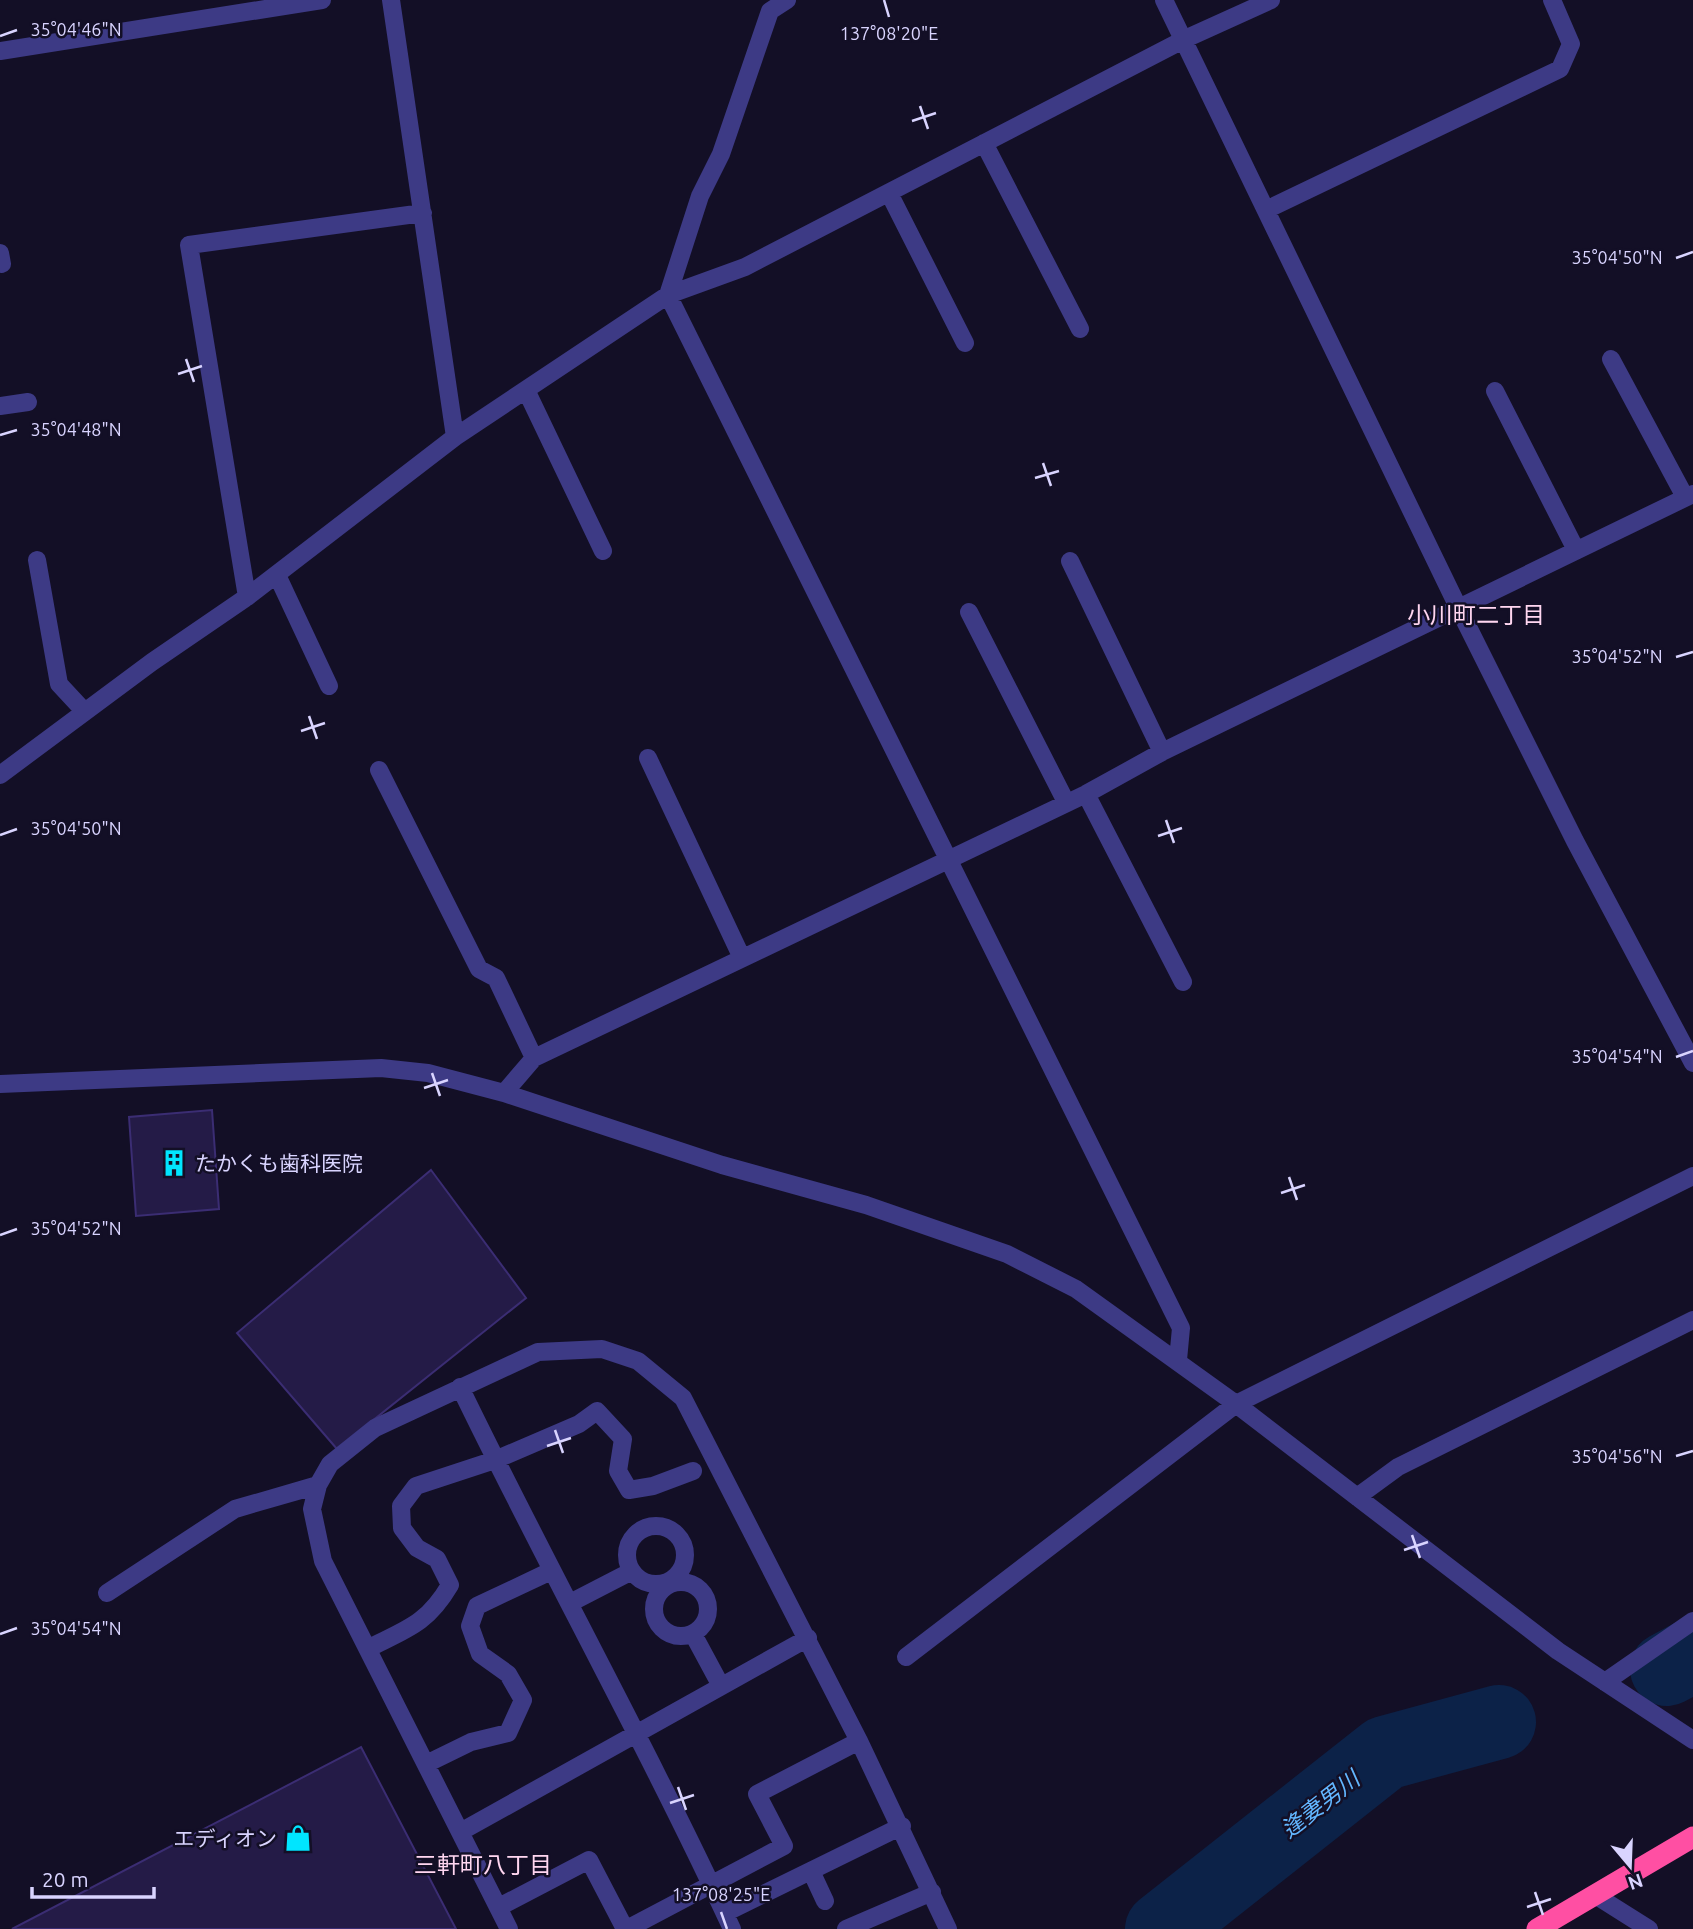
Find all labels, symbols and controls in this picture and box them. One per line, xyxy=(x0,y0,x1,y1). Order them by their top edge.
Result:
text: 35°04'46"N xyxy=(30,19,122,39)
text: 137°08'20"E xyxy=(840,23,938,43)
text: 35°04'50"N xyxy=(1571,247,1663,267)
text: 35°04'48"N xyxy=(30,419,122,439)
district label: 小川町二丁目 xyxy=(1407,602,1545,627)
text: 35°04'52"N xyxy=(1571,646,1663,666)
text: 35°04'50"N xyxy=(30,818,122,838)
text: 35°04'54"N xyxy=(1571,1046,1663,1066)
building icon: たかくも歯科医院 xyxy=(159,1148,189,1178)
place label: たかくも歯科医院 xyxy=(195,1151,363,1175)
text: 35°04'52"N xyxy=(30,1218,122,1238)
text: 35°04'56"N xyxy=(1571,1446,1663,1466)
text: 35°04'54"N xyxy=(30,1618,122,1638)
water label: 逢妻男川 xyxy=(1276,1764,1366,1842)
shop icon: エディオン xyxy=(283,1823,313,1853)
place label: エディオン xyxy=(173,1826,277,1850)
north arrow xyxy=(1595,1831,1665,1901)
district label: 三軒町八丁目 xyxy=(414,1852,552,1877)
scale bar xyxy=(32,1856,154,1900)
text: 20 m xyxy=(42,1867,89,1891)
text: N xyxy=(1625,1869,1646,1895)
text: 137°08'25"E xyxy=(672,1884,770,1904)

